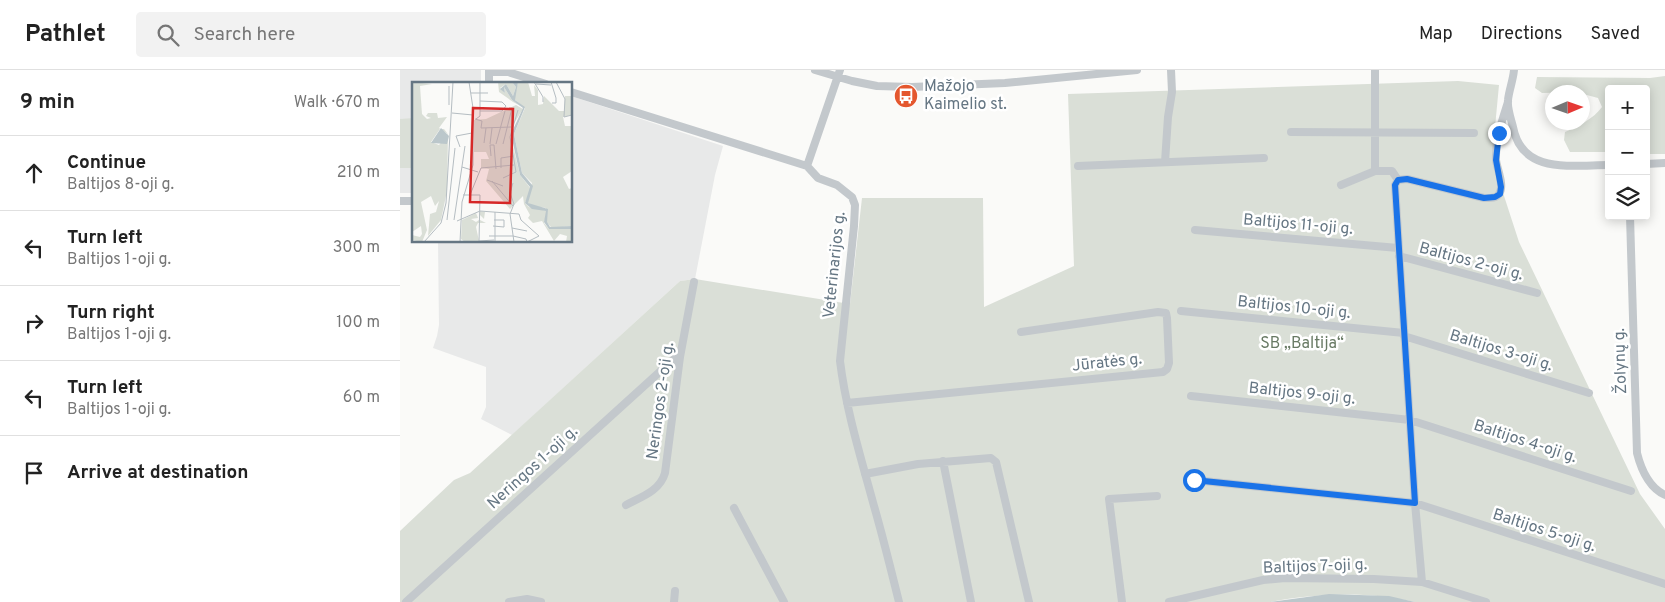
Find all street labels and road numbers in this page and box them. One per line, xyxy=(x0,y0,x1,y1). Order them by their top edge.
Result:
street label: Baltijos 11-oji g. xyxy=(1242,210,1354,240)
street label: Veterinarijos g. xyxy=(819,211,851,319)
street label: Baltijos 2-oji g. xyxy=(1417,238,1525,286)
street label: Baltijos 10-oji g. xyxy=(1236,292,1352,324)
street label: Baltijos 3-oji g. xyxy=(1447,326,1555,376)
street label: Žolynų g. xyxy=(1608,328,1632,394)
street label: Neringos 2-oji g. xyxy=(643,341,679,461)
street label: Jūratės g. xyxy=(1071,349,1143,377)
street label: Baltijos 9-oji g. xyxy=(1248,378,1356,410)
street label: Baltijos 4-oji g. xyxy=(1471,416,1579,468)
street label: Neringos 1-oji g. xyxy=(484,422,582,514)
street label: Baltijos 5-oji g. xyxy=(1490,505,1598,557)
street label: Baltijos 7-oji g. xyxy=(1262,555,1368,579)

